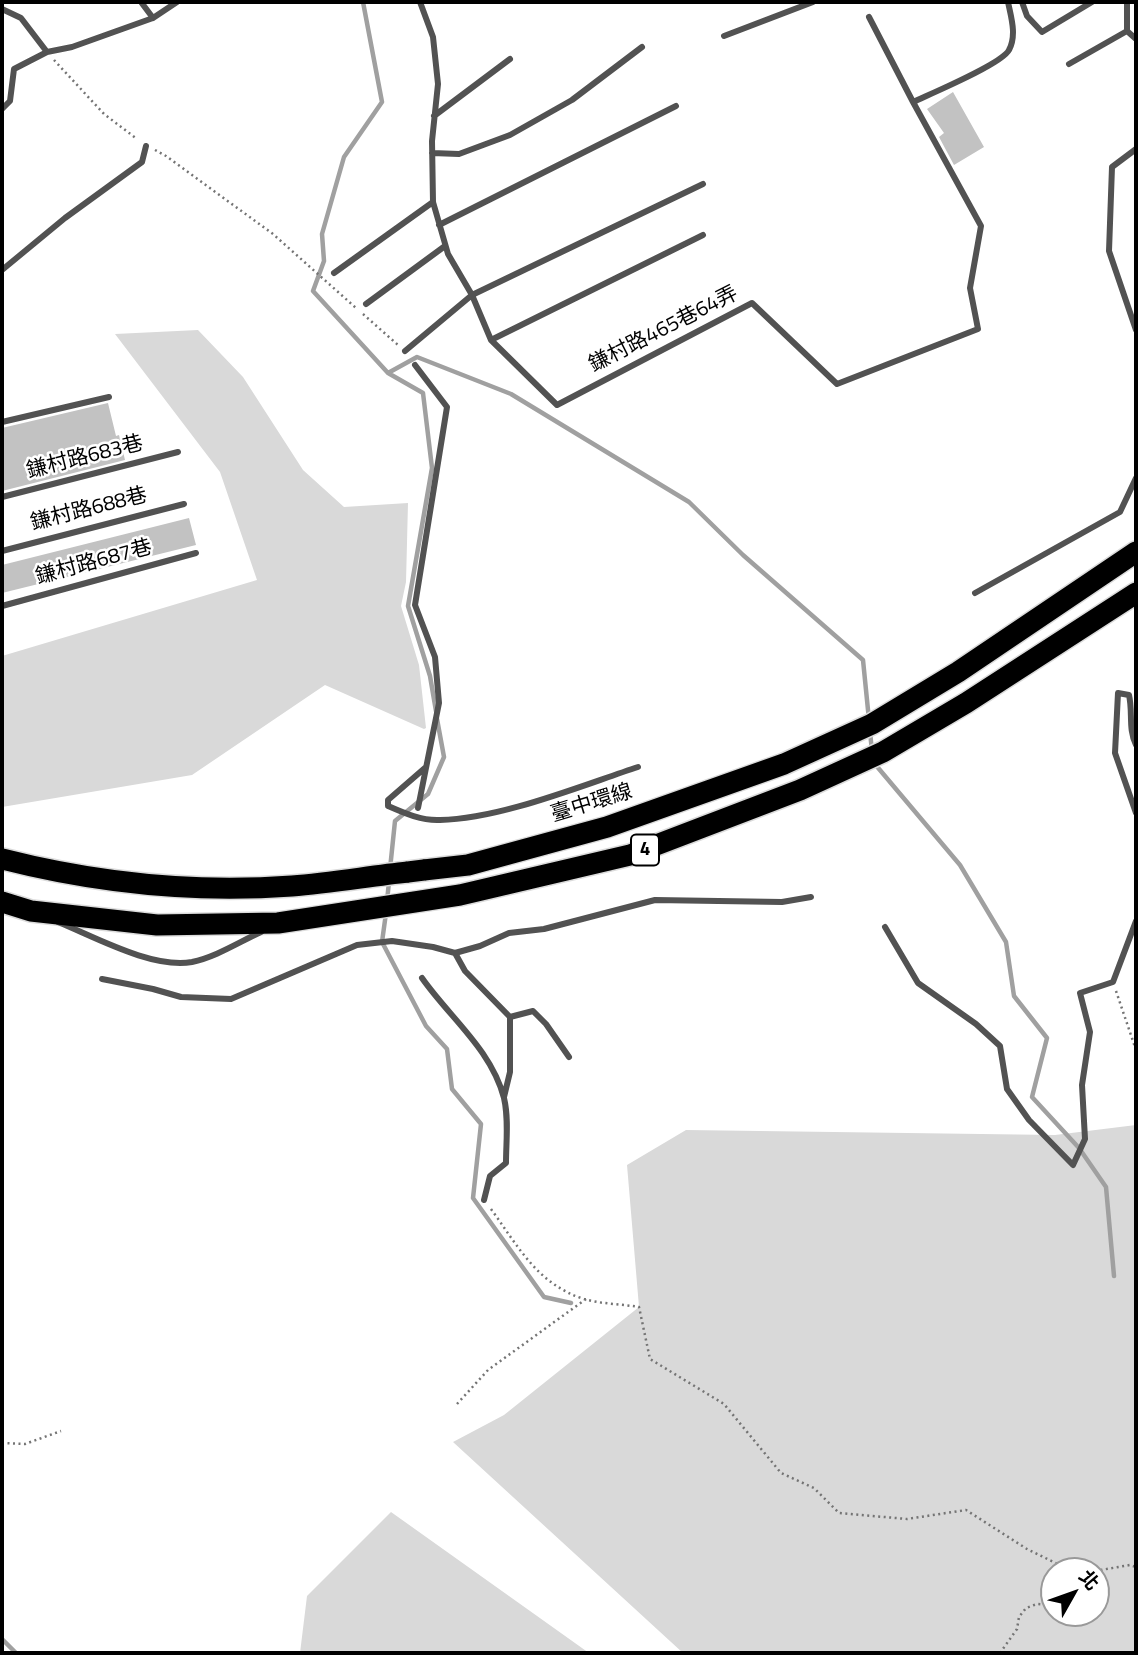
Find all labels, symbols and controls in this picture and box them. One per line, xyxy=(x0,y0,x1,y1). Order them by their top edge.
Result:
street label: 鎌村路465巷64弄 xyxy=(585,282,743,378)
street label: 鎌村路683巷 xyxy=(24,431,146,485)
street label: 鎌村路688巷 xyxy=(28,483,150,537)
street label: 鎌村路687巷 xyxy=(33,535,155,591)
street label: 臺中環線 xyxy=(548,780,636,828)
road number: 4 xyxy=(631,834,659,866)
north arrow xyxy=(1040,1557,1110,1627)
text: 北 xyxy=(1073,1563,1107,1596)

